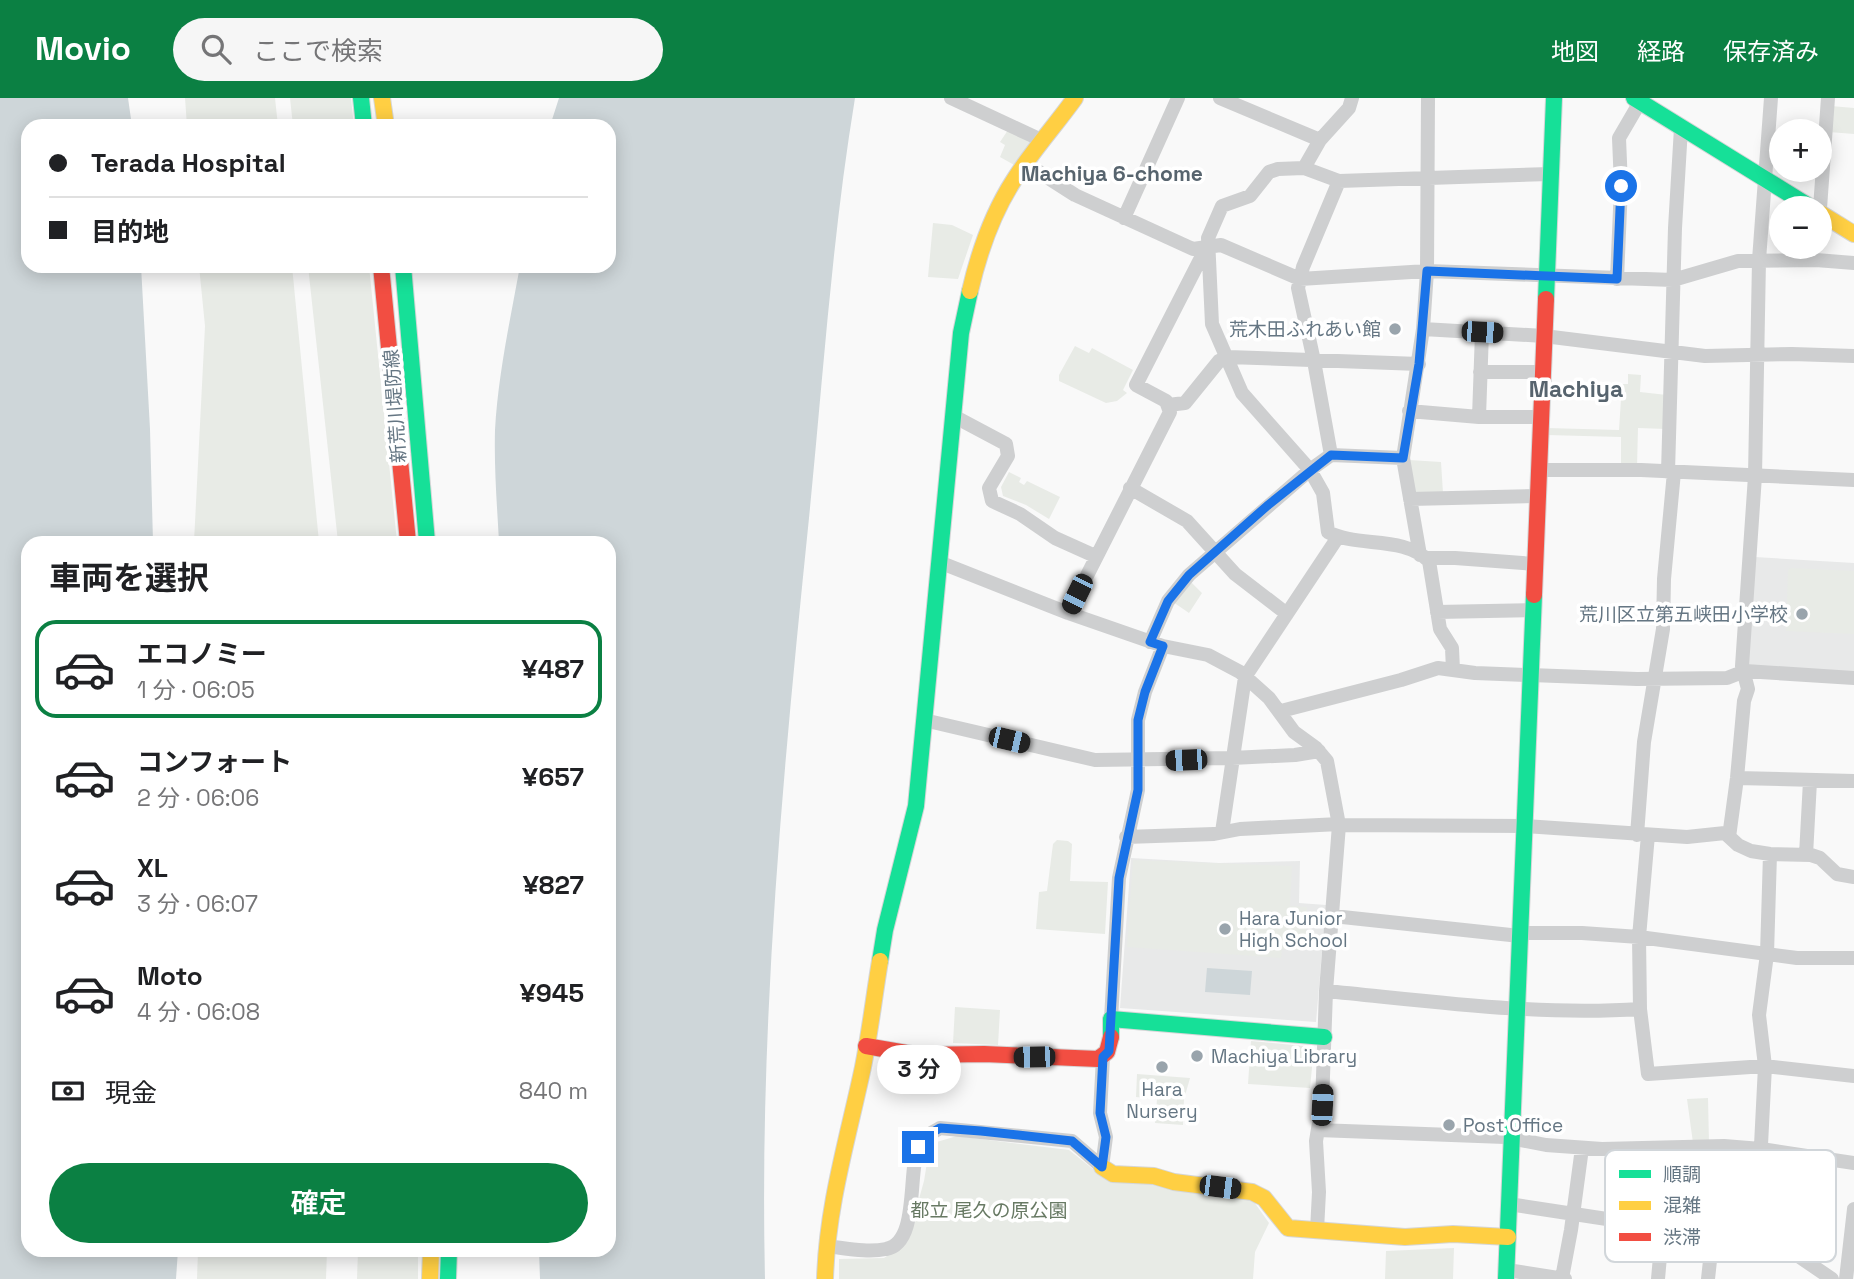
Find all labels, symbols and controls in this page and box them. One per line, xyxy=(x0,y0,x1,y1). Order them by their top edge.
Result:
search box xyxy=(173,18,663,81)
text: Movio xyxy=(35,28,131,70)
icon: search xyxy=(197,30,235,68)
text: ここで検索 xyxy=(253,34,383,68)
text: 地図 xyxy=(1551,36,1599,67)
text: 経路 xyxy=(1637,36,1685,67)
text: 保存済み xyxy=(1723,36,1819,67)
map controls xyxy=(1769,119,1832,259)
button: + xyxy=(1769,119,1832,182)
text: Terada Hospital xyxy=(91,146,286,180)
district label: Machiya 6-chome xyxy=(1021,160,1203,187)
route start xyxy=(1605,170,1637,202)
button: − xyxy=(1769,196,1832,259)
text: 目的地 xyxy=(91,215,169,249)
place label: 荒木田ふれあい館 xyxy=(1229,317,1381,342)
car xyxy=(1461,320,1504,344)
marker: 荒木田ふれあい館 xyxy=(1387,321,1403,337)
street label: 新荒川堤防線 xyxy=(379,348,411,464)
district label: Machiya xyxy=(1529,374,1623,404)
text: 車両を選択 xyxy=(49,558,209,598)
car xyxy=(1059,571,1096,617)
place label: 荒川区立第五峡田小学校 xyxy=(1579,602,1788,627)
marker: 荒川区立第五峡田小学校 xyxy=(1794,606,1810,622)
text: エコノミー xyxy=(137,637,267,671)
icon: car xyxy=(53,638,116,701)
text: ¥487 xyxy=(522,652,584,686)
text: 1 分 · 06:05 xyxy=(137,675,255,705)
car xyxy=(987,725,1032,755)
text: コンフォート xyxy=(137,745,292,779)
icon: car xyxy=(53,746,116,809)
car xyxy=(1165,749,1208,771)
text: ¥657 xyxy=(522,760,584,794)
text: 2 分 · 06:06 xyxy=(137,783,259,813)
text: XL xyxy=(137,851,168,885)
icon: car xyxy=(53,854,116,917)
text: ¥827 xyxy=(523,868,584,902)
text: 3 分 · 06:07 xyxy=(137,889,258,919)
place label: Hara Junior High School xyxy=(1239,906,1348,953)
marker: Hara Junior High School xyxy=(1217,921,1233,937)
text: Moto xyxy=(137,959,203,993)
icon: car xyxy=(53,962,116,1025)
text: ¥945 xyxy=(520,976,584,1010)
text: 4 分 · 06:08 xyxy=(137,997,260,1027)
place label: Machiya Library xyxy=(1211,1044,1357,1069)
callout: 3 分 xyxy=(876,1046,960,1094)
car xyxy=(1013,1046,1056,1068)
marker: Machiya Library xyxy=(1189,1048,1205,1064)
text: 3 分 xyxy=(898,1054,940,1084)
marker: Hara Nursery xyxy=(1154,1059,1170,1075)
icon: cash xyxy=(49,1072,87,1110)
text: 現金 xyxy=(105,1076,157,1110)
text: 840 m xyxy=(519,1076,588,1106)
place label: Hara Nursery xyxy=(1126,1077,1198,1124)
car xyxy=(1311,1083,1334,1127)
place label: Post Office xyxy=(1463,1113,1563,1138)
marker: Post Office xyxy=(1441,1117,1457,1133)
route end xyxy=(902,1131,934,1163)
legend xyxy=(1605,1150,1836,1262)
text: 順調 xyxy=(1663,1162,1701,1187)
button: 確定 xyxy=(49,1163,588,1243)
car xyxy=(1198,1174,1243,1200)
text: 混雑 xyxy=(1663,1193,1701,1218)
park label: 都立 尾久の原公園 xyxy=(911,1198,1067,1223)
text: 渋滞 xyxy=(1663,1225,1701,1250)

